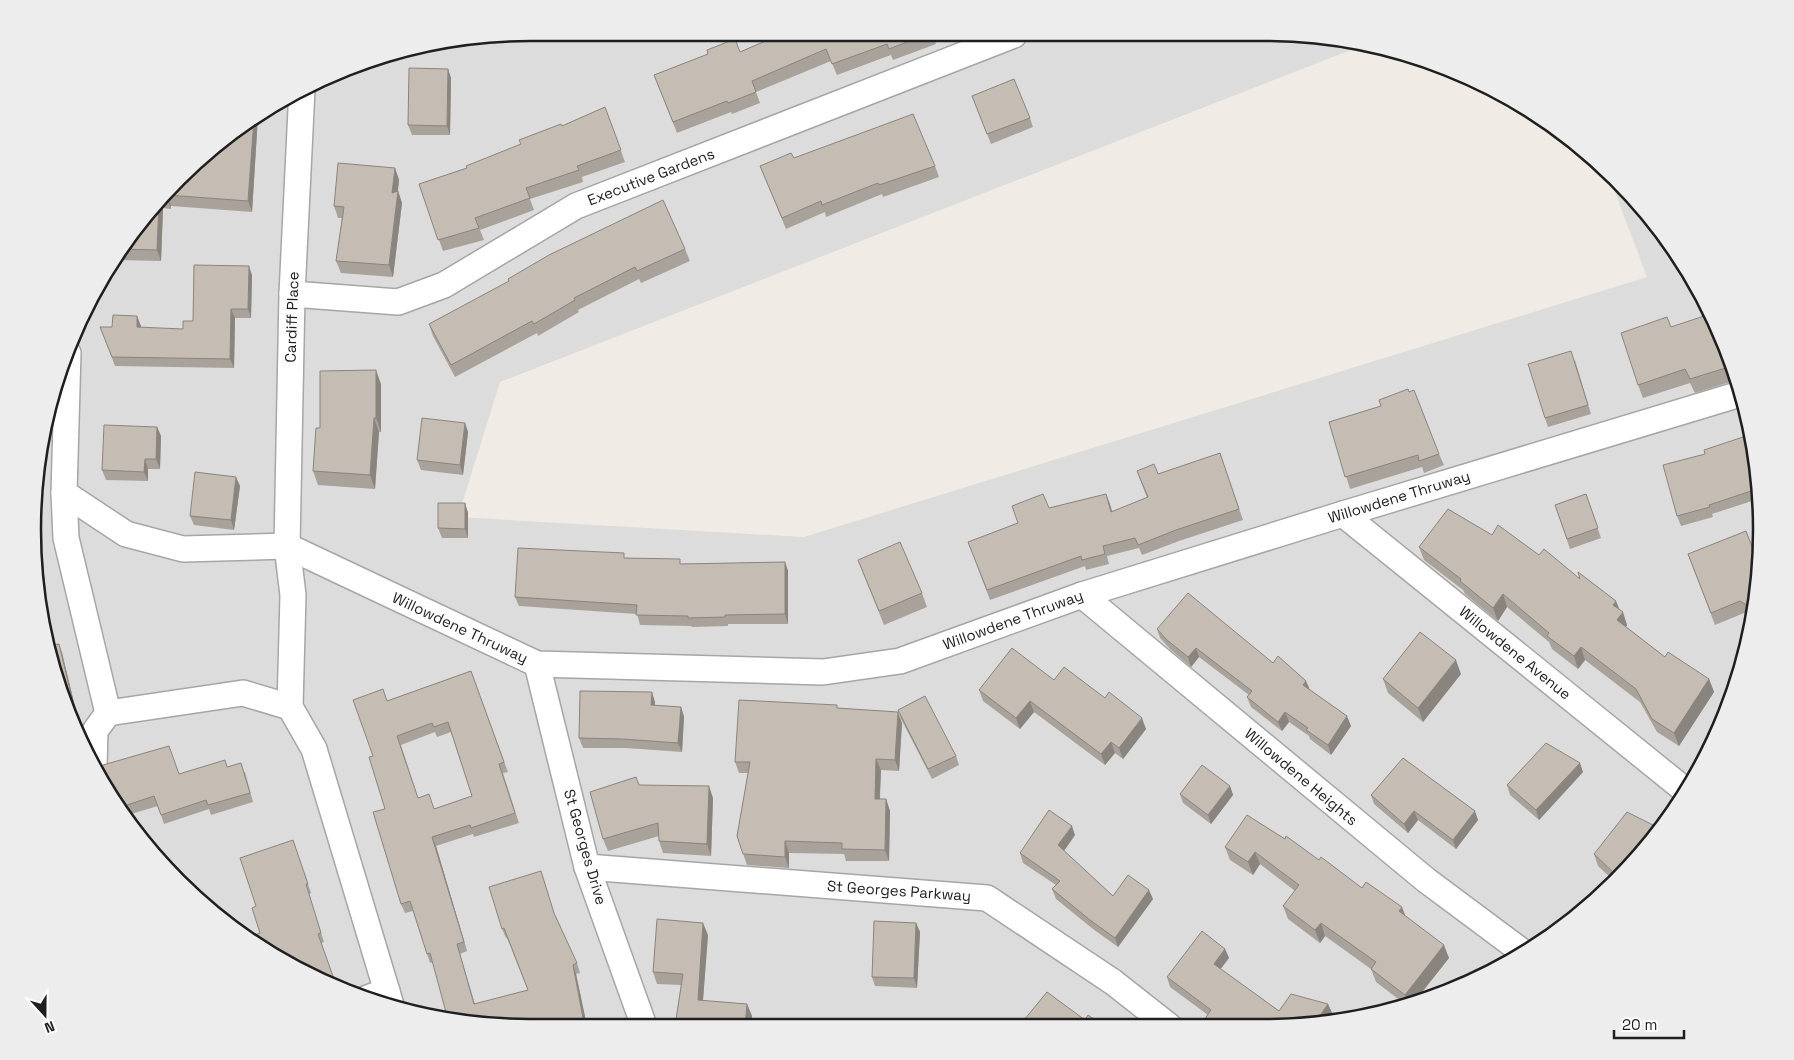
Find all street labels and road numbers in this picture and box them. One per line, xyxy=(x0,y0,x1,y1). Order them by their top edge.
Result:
street label: Executive Gardens xyxy=(585,144,717,210)
street label: Cardiff Place xyxy=(280,271,303,363)
street label: Willowdene Thruway xyxy=(1326,466,1472,527)
street label: Willowdene Thruway xyxy=(940,585,1085,654)
street label: Willowdene Thruway xyxy=(389,588,531,667)
street label: Willowdene Avenue xyxy=(1456,602,1575,704)
street label: Willowdene Heights xyxy=(1241,724,1362,829)
street label: St Georges Drive xyxy=(560,787,611,907)
street label: St Georges Parkway xyxy=(826,876,972,905)

